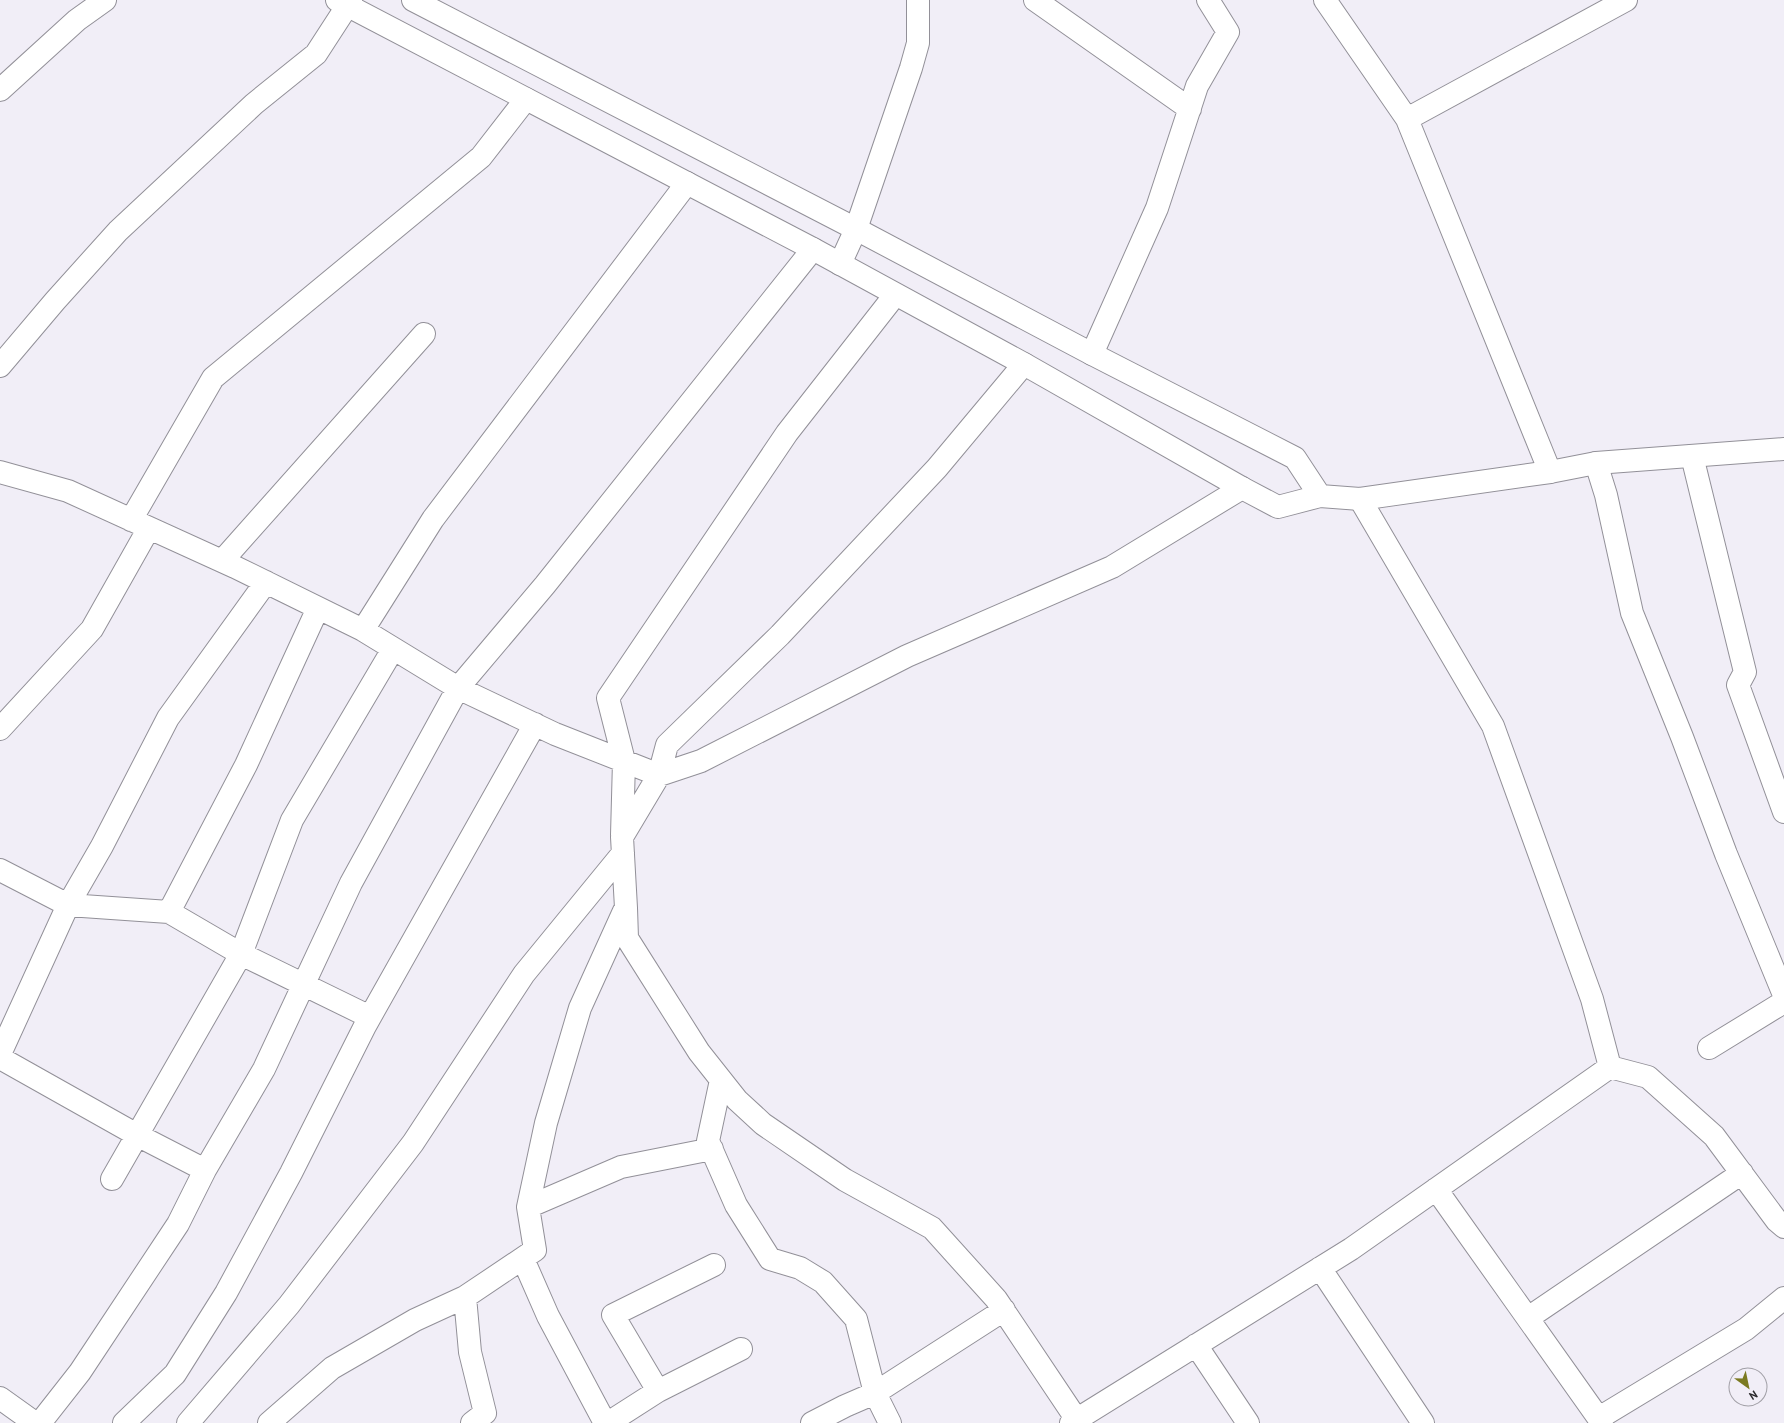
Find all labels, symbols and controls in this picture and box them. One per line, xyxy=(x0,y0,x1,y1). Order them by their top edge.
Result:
north arrow xyxy=(1728,1367,1768,1407)
text: N xyxy=(1747,1388,1760,1403)

